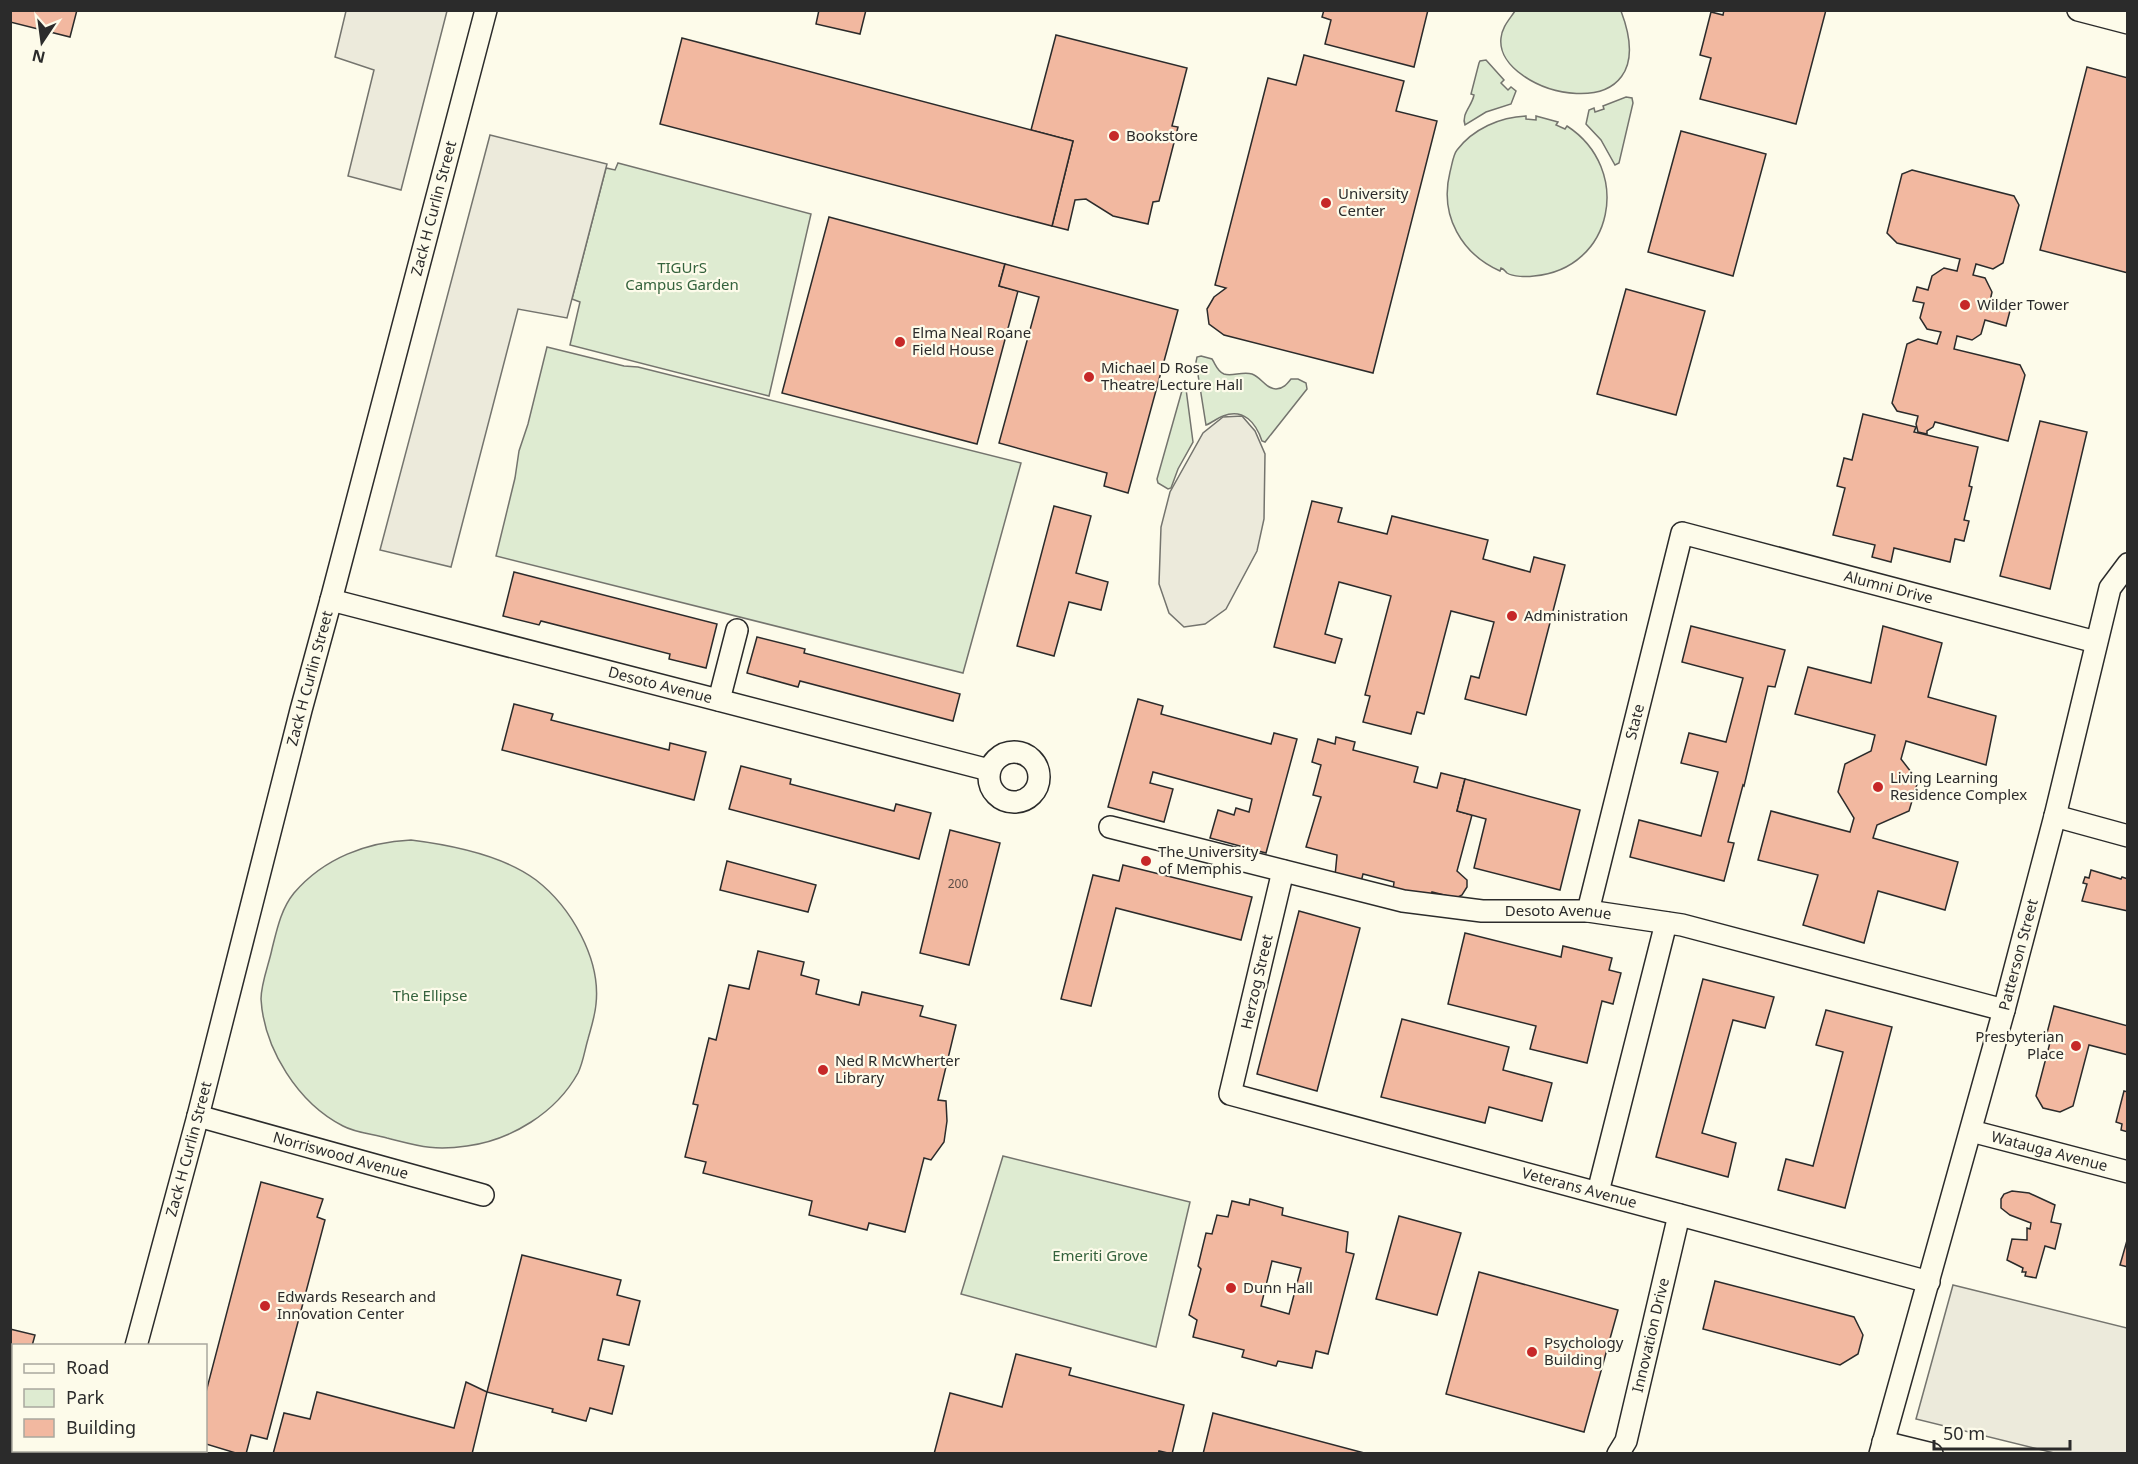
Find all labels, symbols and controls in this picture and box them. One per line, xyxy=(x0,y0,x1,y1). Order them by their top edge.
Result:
north arrow xyxy=(12,12,72,72)
text: N xyxy=(30,44,47,69)
place label: Bookstore xyxy=(1126,125,1198,145)
marker: Bookstore xyxy=(1107,129,1121,143)
street label: Zack H Curlin Street xyxy=(406,138,460,278)
place label: University Center xyxy=(1338,183,1409,220)
marker: University Center xyxy=(1319,196,1333,210)
park label: TIGUrS Campus Garden xyxy=(625,257,739,294)
place label: Wilder Tower xyxy=(1977,294,2069,314)
marker: Wilder Tower xyxy=(1958,298,1972,312)
place label: Elma Neal Roane Field House xyxy=(912,322,1031,359)
marker: Elma Neal Roane Field House xyxy=(893,335,907,349)
place label: Michael D Rose Theatre Lecture Hall xyxy=(1101,357,1243,394)
marker: Michael D Rose Theatre Lecture Hall xyxy=(1082,370,1096,384)
street label: Alumni Drive xyxy=(1842,565,1935,608)
place label: Administration xyxy=(1524,605,1628,625)
street label: Zack H Curlin Street xyxy=(281,608,337,748)
marker: Administration xyxy=(1505,609,1519,623)
street label: Desoto Avenue xyxy=(606,661,715,707)
street label: State xyxy=(1620,702,1648,741)
place label: Living Learning Residence Complex xyxy=(1890,767,2027,804)
marker: Living Learning Residence Complex xyxy=(1871,780,1885,794)
place label: The University of Memphis xyxy=(1158,841,1259,878)
marker: The University of Memphis xyxy=(1139,854,1153,868)
house number: 200 xyxy=(948,875,968,892)
street label: Patterson Street xyxy=(1993,896,2042,1012)
street label: Desoto Avenue xyxy=(1505,900,1613,923)
street label: Herzog Street xyxy=(1235,932,1277,1031)
park label: The Ellipse xyxy=(393,985,467,1005)
place label: Presbyterian Place xyxy=(1975,1026,2064,1063)
marker: Presbyterian Place xyxy=(2069,1039,2083,1053)
place label: Ned R McWherter Library xyxy=(835,1050,960,1087)
marker: Ned R McWherter Library xyxy=(816,1063,830,1077)
street label: Zack H Curlin Street xyxy=(160,1079,216,1218)
street label: Norriswood Avenue xyxy=(271,1126,411,1183)
street label: Watauga Avenue xyxy=(1989,1126,2110,1175)
street label: Veterans Avenue xyxy=(1520,1162,1639,1212)
park label: Emeriti Grove xyxy=(1052,1245,1148,1265)
street label: Innovation Drive xyxy=(1627,1276,1673,1394)
place label: Dunn Hall xyxy=(1243,1277,1313,1297)
marker: Dunn Hall xyxy=(1224,1281,1238,1295)
place label: Edwards Research and Innovation Center xyxy=(277,1286,436,1323)
marker: Edwards Research and Innovation Center xyxy=(258,1299,272,1313)
place label: Psychology Building xyxy=(1544,1332,1624,1369)
legend xyxy=(12,1344,207,1452)
marker: Psychology Building xyxy=(1525,1345,1539,1359)
text: Road xyxy=(66,1355,109,1379)
text: Park xyxy=(66,1385,104,1409)
scale bar xyxy=(1934,1413,2070,1451)
text: Building xyxy=(66,1415,136,1439)
text: 50 m xyxy=(1943,1421,1985,1445)

